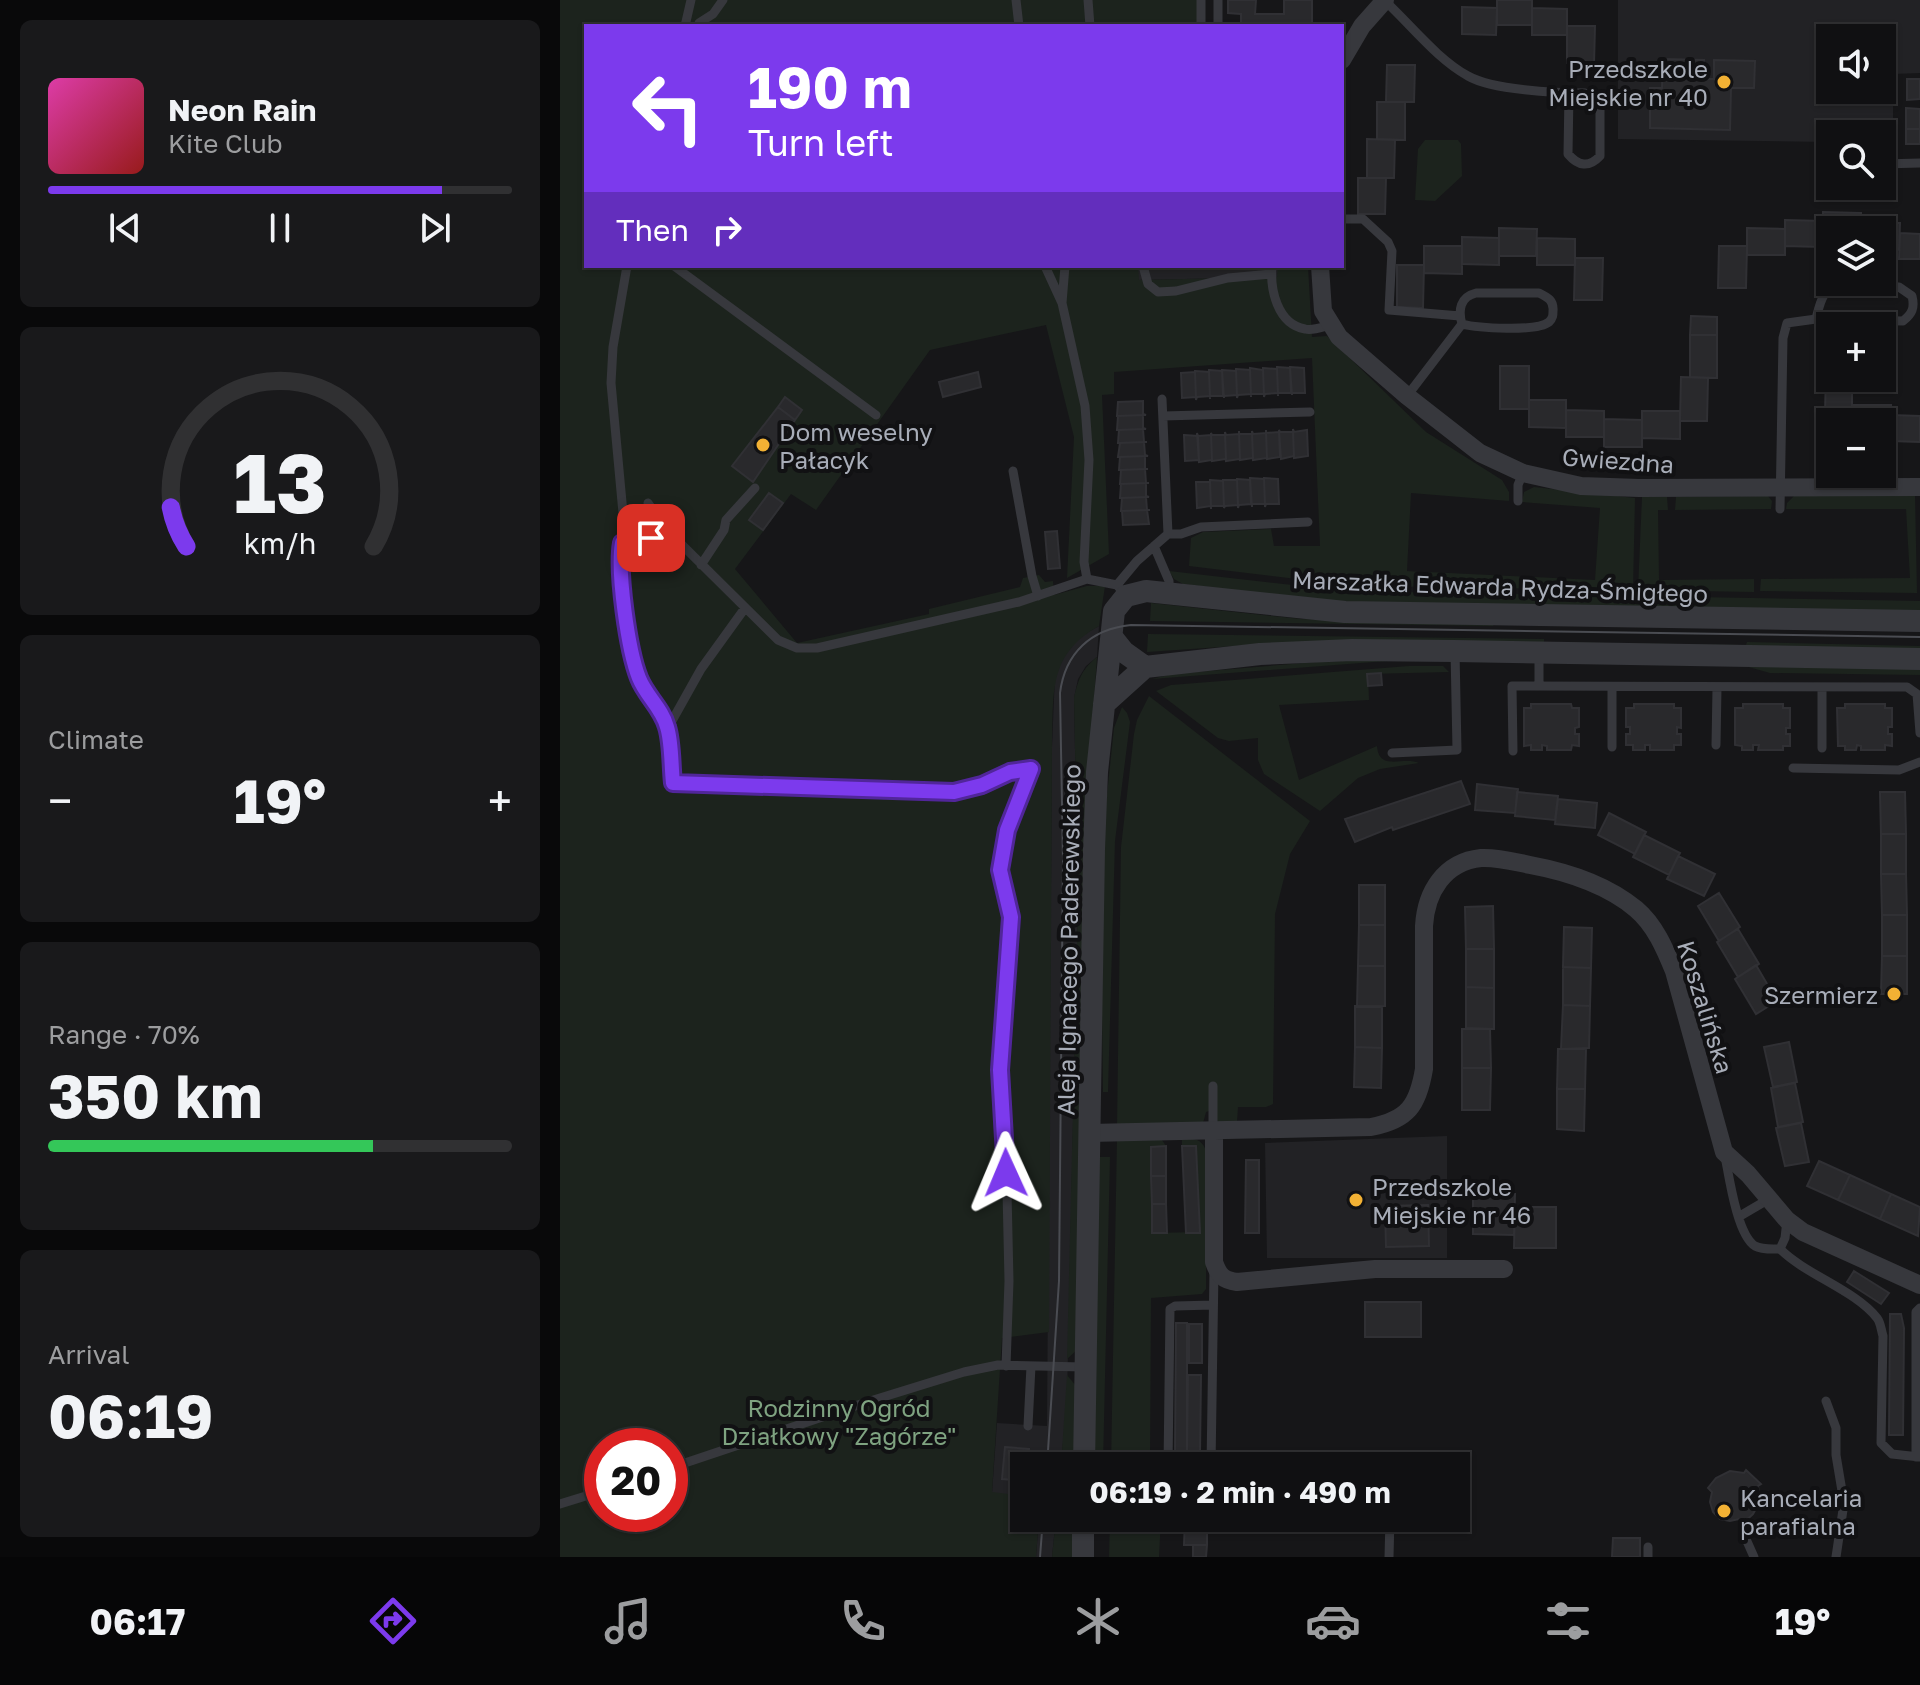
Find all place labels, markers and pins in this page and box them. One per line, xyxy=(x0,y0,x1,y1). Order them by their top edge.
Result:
place label: Przedszkole Miejskie nr 40 xyxy=(1548,54,1708,111)
marker: Przedszkole Miejskie nr 40 xyxy=(1715,73,1733,91)
place label: Dom weselny Pałacyk xyxy=(779,417,933,474)
marker: Dom weselny Pałacyk xyxy=(754,436,772,454)
pin xyxy=(617,504,685,572)
place label: Szermierz xyxy=(1764,980,1878,1009)
marker: Szermierz xyxy=(1885,985,1903,1003)
place label: Przedszkole Miejskie nr 46 xyxy=(1372,1172,1531,1229)
marker: Przedszkole Miejskie nr 46 xyxy=(1347,1191,1365,1209)
place label: Kancelaria parafialna xyxy=(1740,1483,1862,1540)
marker: Kancelaria parafialna xyxy=(1715,1502,1733,1520)

